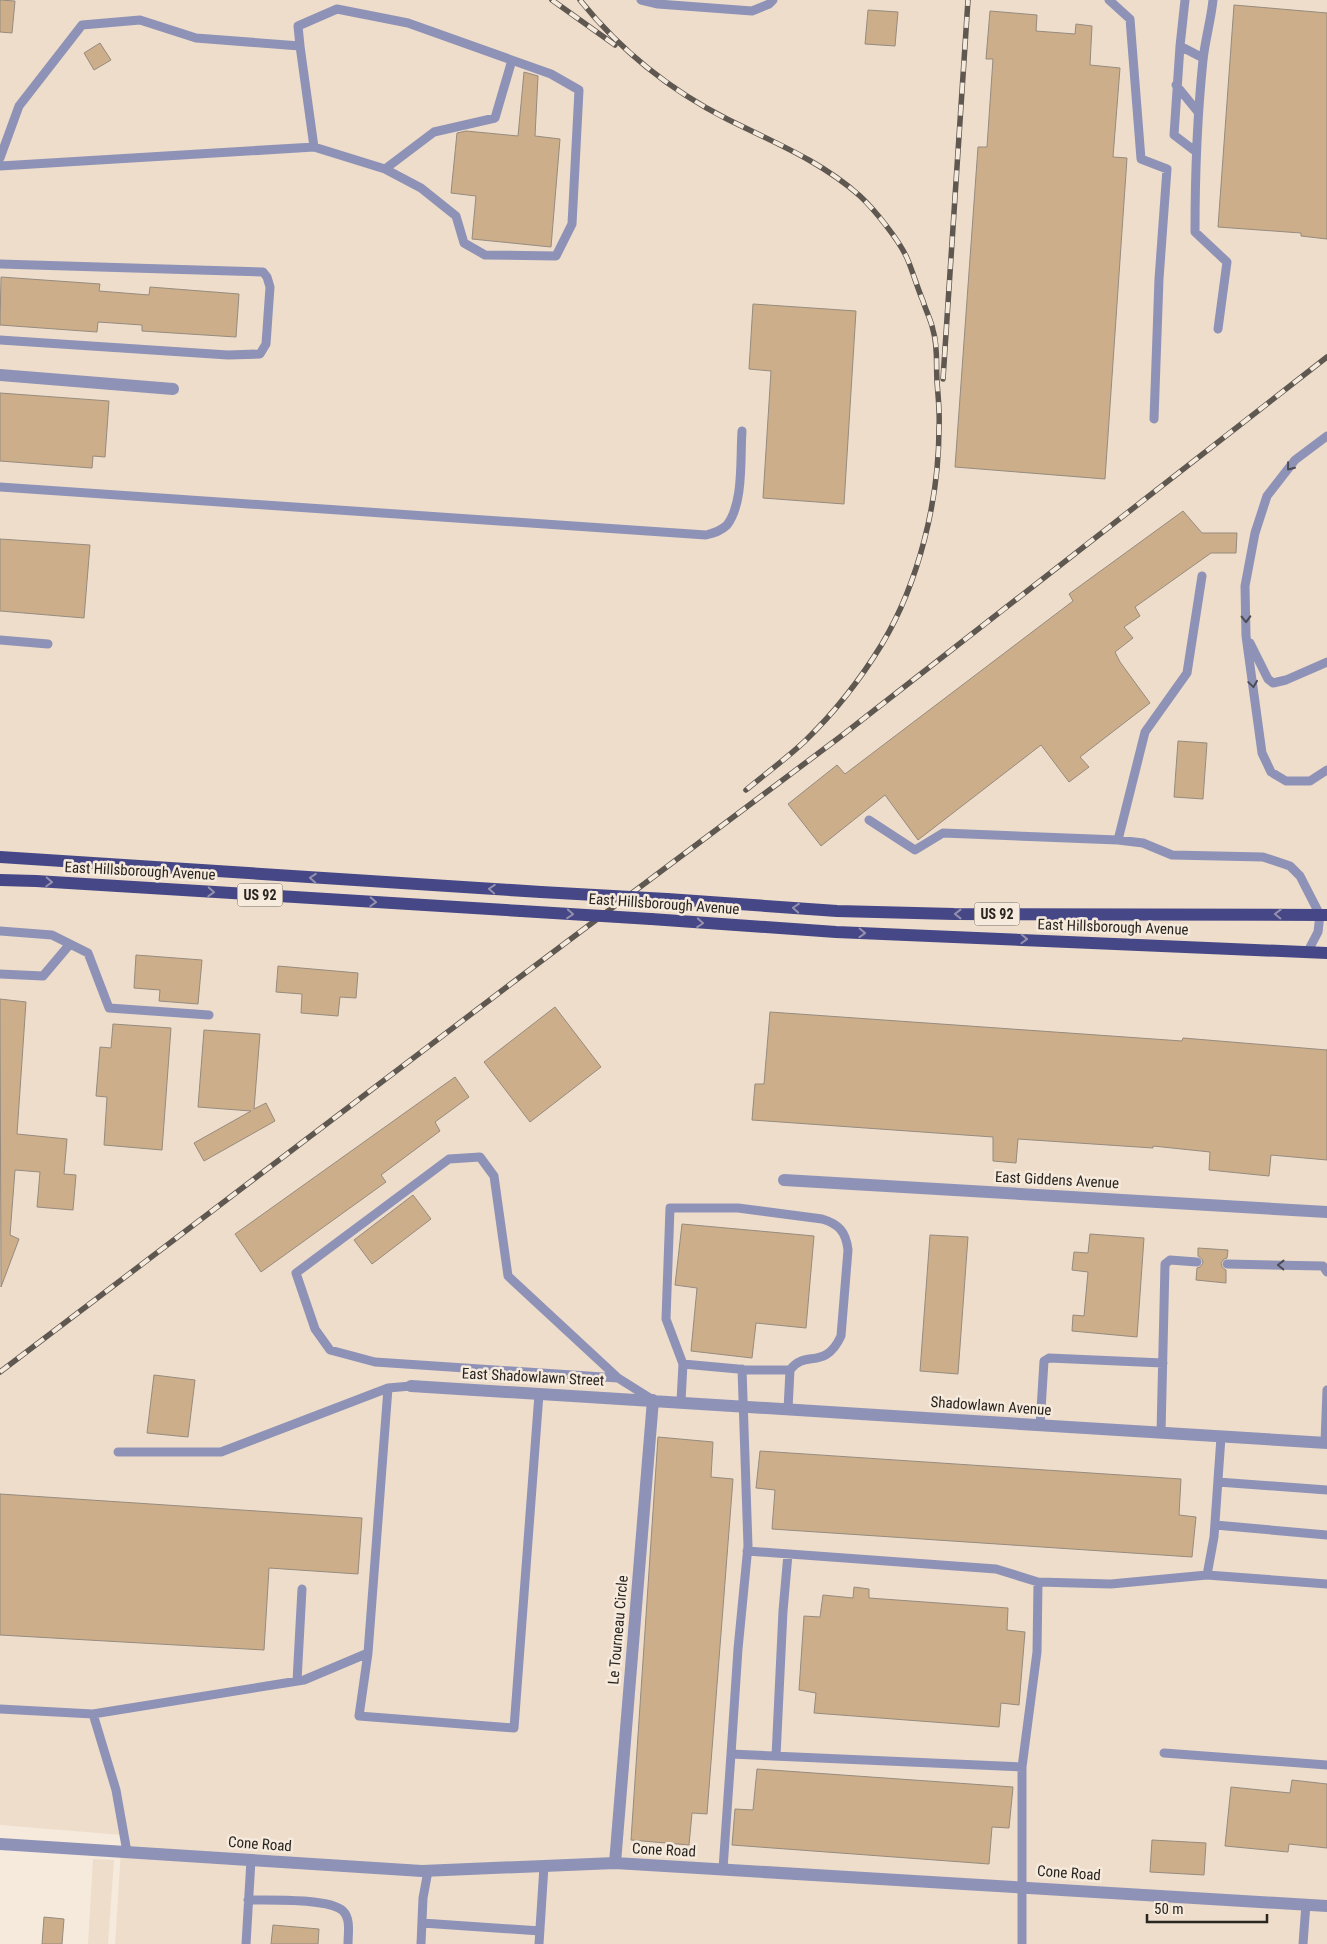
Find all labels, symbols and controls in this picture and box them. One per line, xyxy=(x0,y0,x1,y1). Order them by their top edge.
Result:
one-way arrow xyxy=(1287,461,1295,470)
one-way arrow xyxy=(1241,616,1251,623)
one-way arrow xyxy=(1247,680,1258,688)
street label: East Hillsborough Avenue xyxy=(64,858,216,884)
one-way arrow xyxy=(309,873,317,884)
one-way arrow xyxy=(45,876,53,887)
road number: US 92 xyxy=(238,884,282,906)
one-way arrow xyxy=(488,884,496,895)
one-way arrow xyxy=(207,886,215,897)
street label: East Hillsborough Avenue xyxy=(588,890,740,918)
one-way arrow xyxy=(369,896,377,907)
road number: US 92 xyxy=(974,902,1020,926)
one-way arrow xyxy=(792,903,800,914)
one-way arrow xyxy=(566,908,574,919)
one-way arrow xyxy=(954,909,962,919)
one-way arrow xyxy=(1274,909,1282,919)
street label: East Hillsborough Avenue xyxy=(1037,915,1189,939)
one-way arrow xyxy=(696,917,704,928)
one-way arrow xyxy=(858,928,866,938)
one-way arrow xyxy=(1020,934,1028,945)
street label: East Giddens Avenue xyxy=(994,1168,1120,1192)
one-way arrow xyxy=(1277,1260,1285,1271)
street label: East Shadowlawn Street xyxy=(461,1364,605,1390)
street label: Shadowlawn Avenue xyxy=(930,1393,1052,1419)
street label: Le Tourneau Circle xyxy=(604,1575,632,1685)
street label: Cone Road xyxy=(228,1833,292,1855)
street label: Cone Road xyxy=(632,1839,696,1861)
street label: Cone Road xyxy=(1037,1862,1101,1884)
scale bar xyxy=(1147,1892,1267,1924)
text: 50 m xyxy=(1154,1900,1184,1918)

